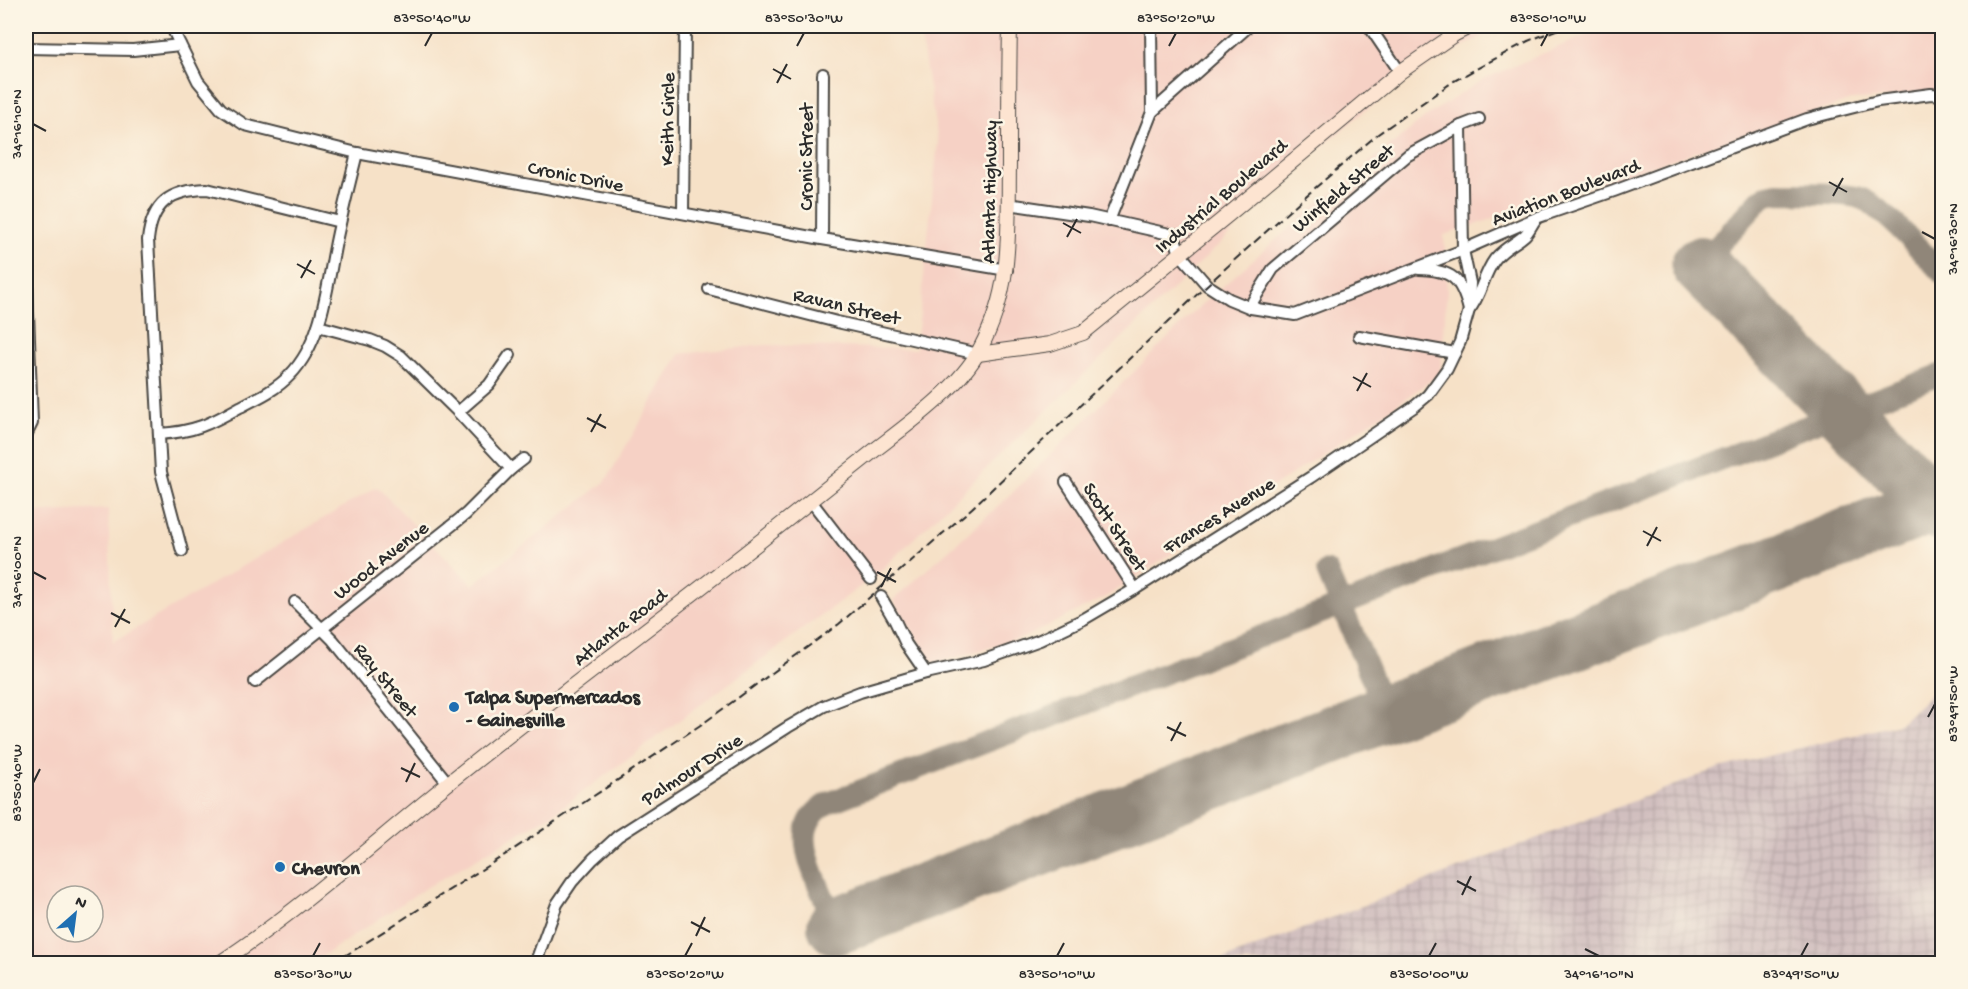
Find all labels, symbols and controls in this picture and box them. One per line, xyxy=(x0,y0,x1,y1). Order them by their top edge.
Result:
text: 83°50'40"W xyxy=(393,10,471,28)
text: 83°50'30"W xyxy=(765,10,843,28)
text: 83°50'20"W xyxy=(1137,10,1215,28)
text: 83°50'10"W xyxy=(1510,10,1587,28)
street label: Keith Circle xyxy=(657,72,682,166)
text: 34°16'10"N xyxy=(9,89,27,160)
street label: Cronic Street xyxy=(797,102,820,211)
street label: Atlanta Highway xyxy=(979,120,1004,264)
street label: Industrial Boulevard xyxy=(1151,134,1295,260)
street label: Winfield Street xyxy=(1289,139,1401,239)
street label: Aviation Boulevard xyxy=(1489,155,1646,233)
street label: Cronic Drive xyxy=(525,158,626,199)
text: 34°16'30"N xyxy=(1945,203,1963,276)
street label: Ravan Street xyxy=(790,285,904,332)
street label: Frances Avenue xyxy=(1159,473,1280,561)
street label: Scott Street xyxy=(1076,479,1151,578)
street label: Wood Avenue xyxy=(330,517,435,606)
text: 34°16'00"N xyxy=(9,536,27,609)
street label: Atlanta Road xyxy=(570,584,674,672)
street label: Ray Street xyxy=(347,639,423,725)
text: 83°49'50"W xyxy=(1945,665,1963,742)
place label: Talpa Supermercados - Gainesville xyxy=(464,688,641,734)
marker: Talpa Supermercados - Gainesville xyxy=(447,700,461,714)
street label: Palmour Drive xyxy=(637,729,748,813)
text: 83°50'40"W xyxy=(9,744,27,822)
place label: Chevron xyxy=(291,859,360,882)
marker: Chevron xyxy=(273,860,287,874)
north arrow xyxy=(45,884,105,944)
text: N xyxy=(71,893,90,915)
text: 83°50'30"W xyxy=(274,966,352,984)
text: 83°50'20"W xyxy=(646,966,724,984)
text: 83°50'10"W xyxy=(1019,966,1096,984)
text: 83°50'00"W xyxy=(1390,966,1469,984)
text: 34°16'10"N xyxy=(1563,966,1634,984)
text: 83°49'50"W xyxy=(1763,966,1840,984)

